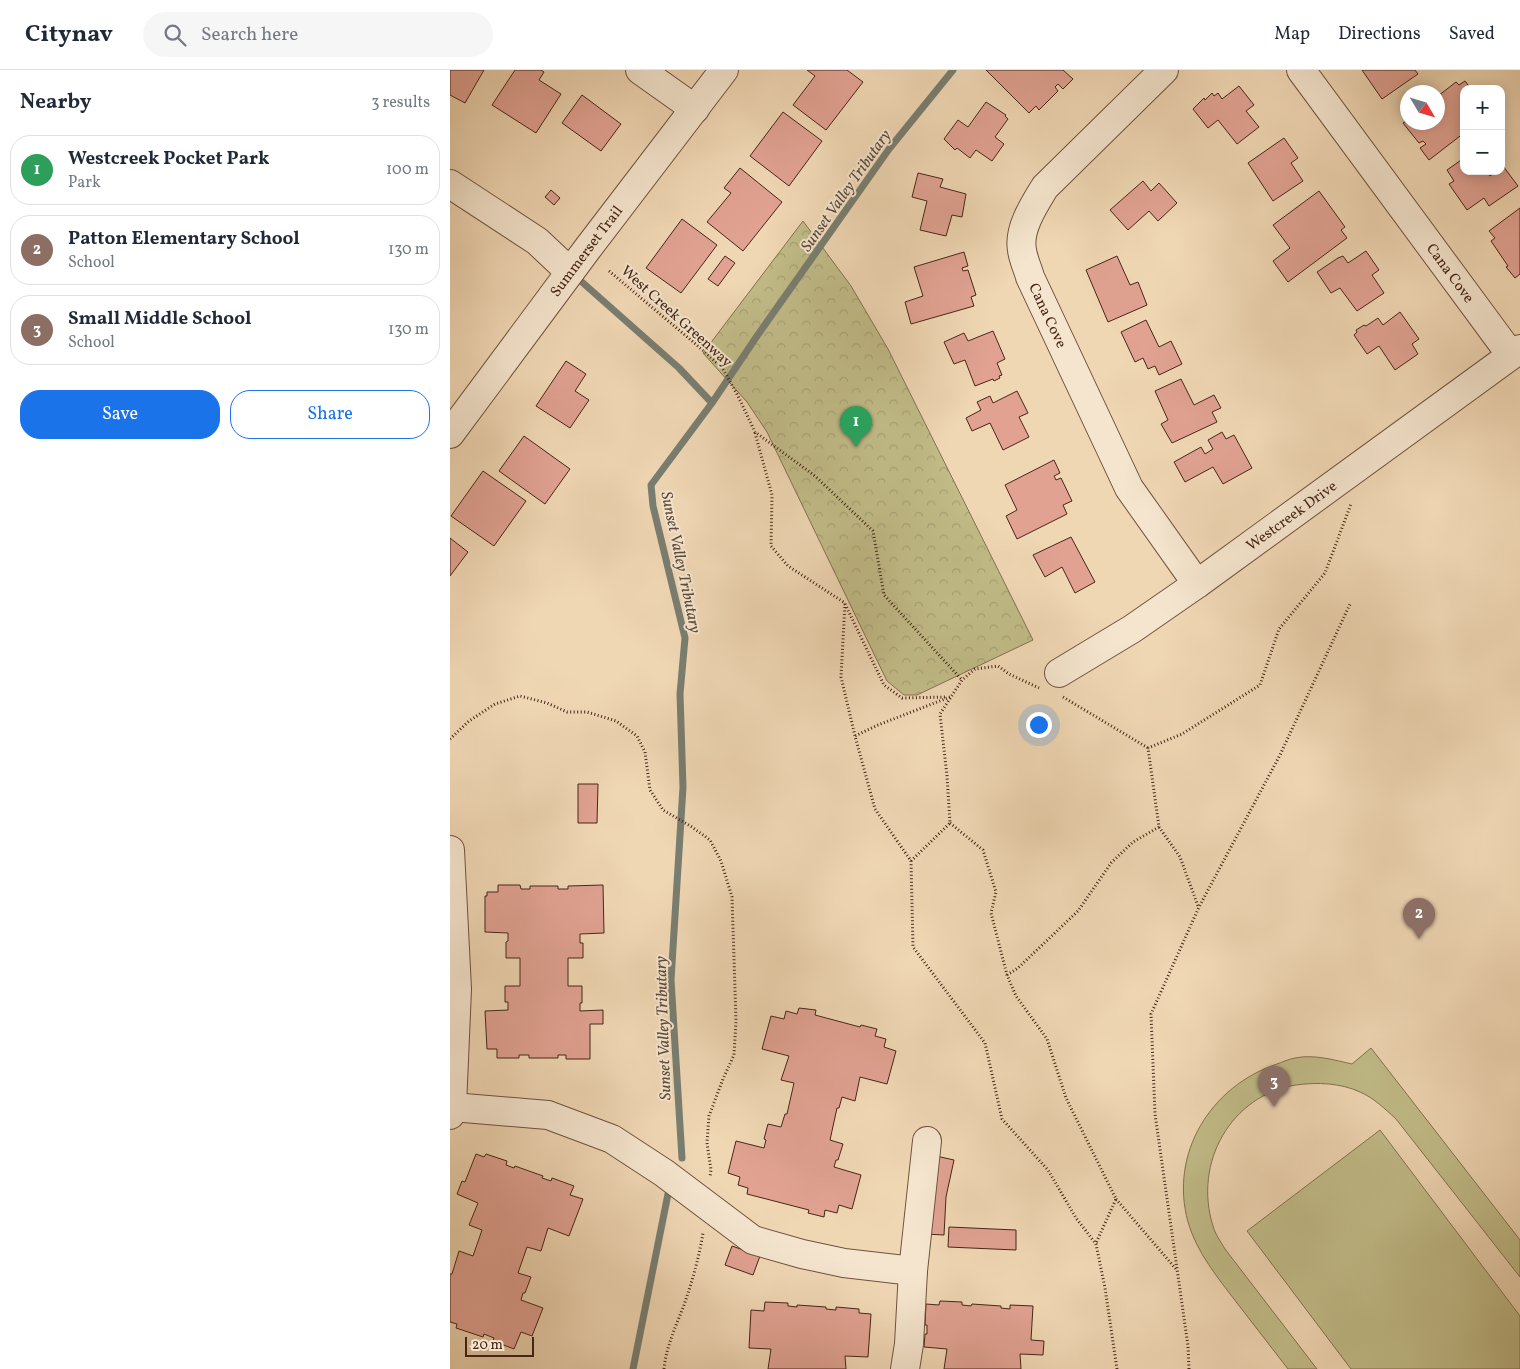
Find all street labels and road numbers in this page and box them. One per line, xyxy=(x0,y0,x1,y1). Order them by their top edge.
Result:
street label: Summerset Trail xyxy=(546,202,628,302)
street label: Cana Cove xyxy=(1420,240,1478,308)
street label: West Creek Greenway xyxy=(616,261,736,373)
street label: Cana Cove xyxy=(1022,280,1071,352)
street label: Westcreek Drive xyxy=(1243,476,1342,557)

